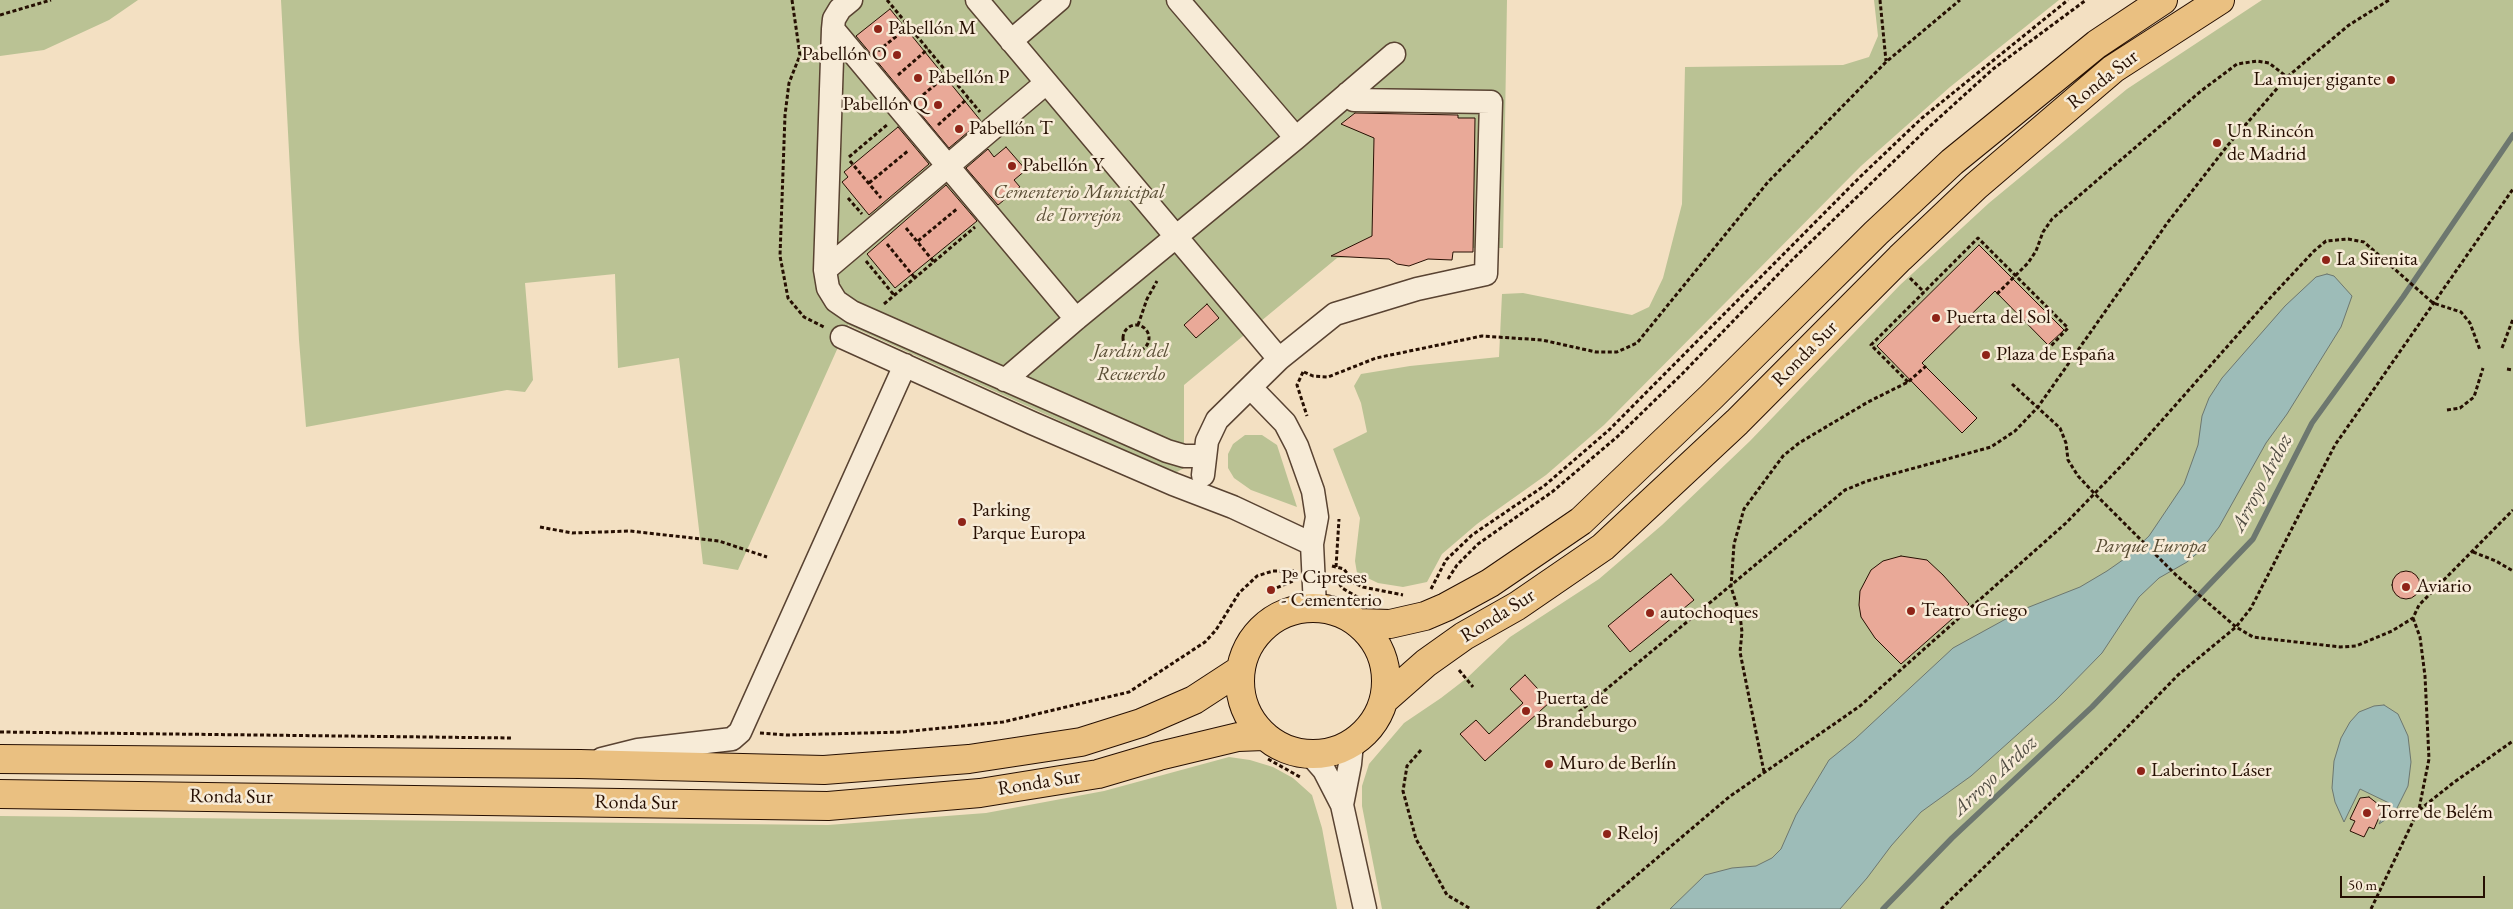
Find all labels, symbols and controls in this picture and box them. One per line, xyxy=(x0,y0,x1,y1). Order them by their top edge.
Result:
place label: Pabellón M xyxy=(888,17,976,41)
marker: Pabellón M xyxy=(872,23,884,35)
place label: Pabellón O xyxy=(802,43,887,67)
street label: Ronda Sur xyxy=(2063,45,2143,115)
marker: Pabellón O xyxy=(891,49,903,61)
place label: Pabellón P xyxy=(928,66,1009,90)
place label: La mujer gigante xyxy=(2253,68,2381,92)
marker: Pabellón P xyxy=(912,72,924,84)
marker: La mujer gigante xyxy=(2385,74,2397,86)
place label: Pabellón Q xyxy=(843,93,928,117)
marker: Pabellón Q xyxy=(932,99,944,111)
place label: Pabellón T xyxy=(969,117,1053,141)
place label: Un Rincón de Madrid xyxy=(2227,120,2314,167)
marker: Pabellón T xyxy=(953,123,965,135)
marker: Un Rincón de Madrid xyxy=(2211,137,2223,149)
place label: Pabellón Y xyxy=(1022,154,1104,178)
marker: Pabellón Y xyxy=(1006,160,1018,172)
park label: Cementerio Municipal de Torrejón xyxy=(993,181,1165,228)
place label: La Sirenita xyxy=(2336,248,2418,272)
marker: La Sirenita xyxy=(2320,254,2332,266)
place label: Puerta del Sol xyxy=(1946,306,2051,330)
marker: Puerta del Sol xyxy=(1930,312,1942,324)
street label: Ronda Sur xyxy=(1767,316,1843,392)
park label: Jardín del Recuerdo xyxy=(1093,340,1169,387)
place label: Plaza de España xyxy=(1996,343,2115,367)
marker: Plaza de España xyxy=(1980,349,1992,361)
water label: Arroyo Ardoz xyxy=(2226,430,2298,536)
place label: Parking Parque Europa xyxy=(972,499,1086,546)
marker: Parking Parque Europa xyxy=(956,516,968,528)
park label: Parque Europa xyxy=(2095,535,2207,559)
place label: Pº Cipreses - Cementerio xyxy=(1281,566,1382,613)
place label: Aviario xyxy=(2416,575,2472,599)
marker: Aviario xyxy=(2400,581,2412,593)
marker: Pº Cipreses - Cementerio xyxy=(1265,584,1277,596)
street label: Ronda Sur xyxy=(1456,584,1540,648)
place label: Teatro Griego xyxy=(1921,599,2027,623)
place label: autochoques xyxy=(1660,601,1758,625)
marker: Teatro Griego xyxy=(1905,605,1917,617)
marker: autochoques xyxy=(1644,607,1656,619)
place label: Puerta de Brandeburgo xyxy=(1536,687,1637,734)
marker: Puerta de Brandeburgo xyxy=(1520,705,1532,717)
water label: Arroyo Ardoz xyxy=(1947,730,2043,822)
place label: Muro de Berlín xyxy=(1559,752,1677,776)
marker: Muro de Berlín xyxy=(1543,758,1555,770)
place label: Laberinto Láser xyxy=(2151,759,2272,783)
street label: Ronda Sur xyxy=(996,765,1082,801)
marker: Laberinto Láser xyxy=(2135,765,2147,777)
street label: Ronda Sur xyxy=(189,784,273,810)
street label: Ronda Sur xyxy=(594,790,678,816)
place label: Torre de Belém xyxy=(2377,801,2493,825)
marker: Torre de Belém xyxy=(2361,807,2373,819)
place label: Reloj xyxy=(1617,822,1658,846)
marker: Reloj xyxy=(1601,828,1613,840)
scale bar xyxy=(2343,866,2488,898)
text: 50 m xyxy=(2348,875,2377,894)

